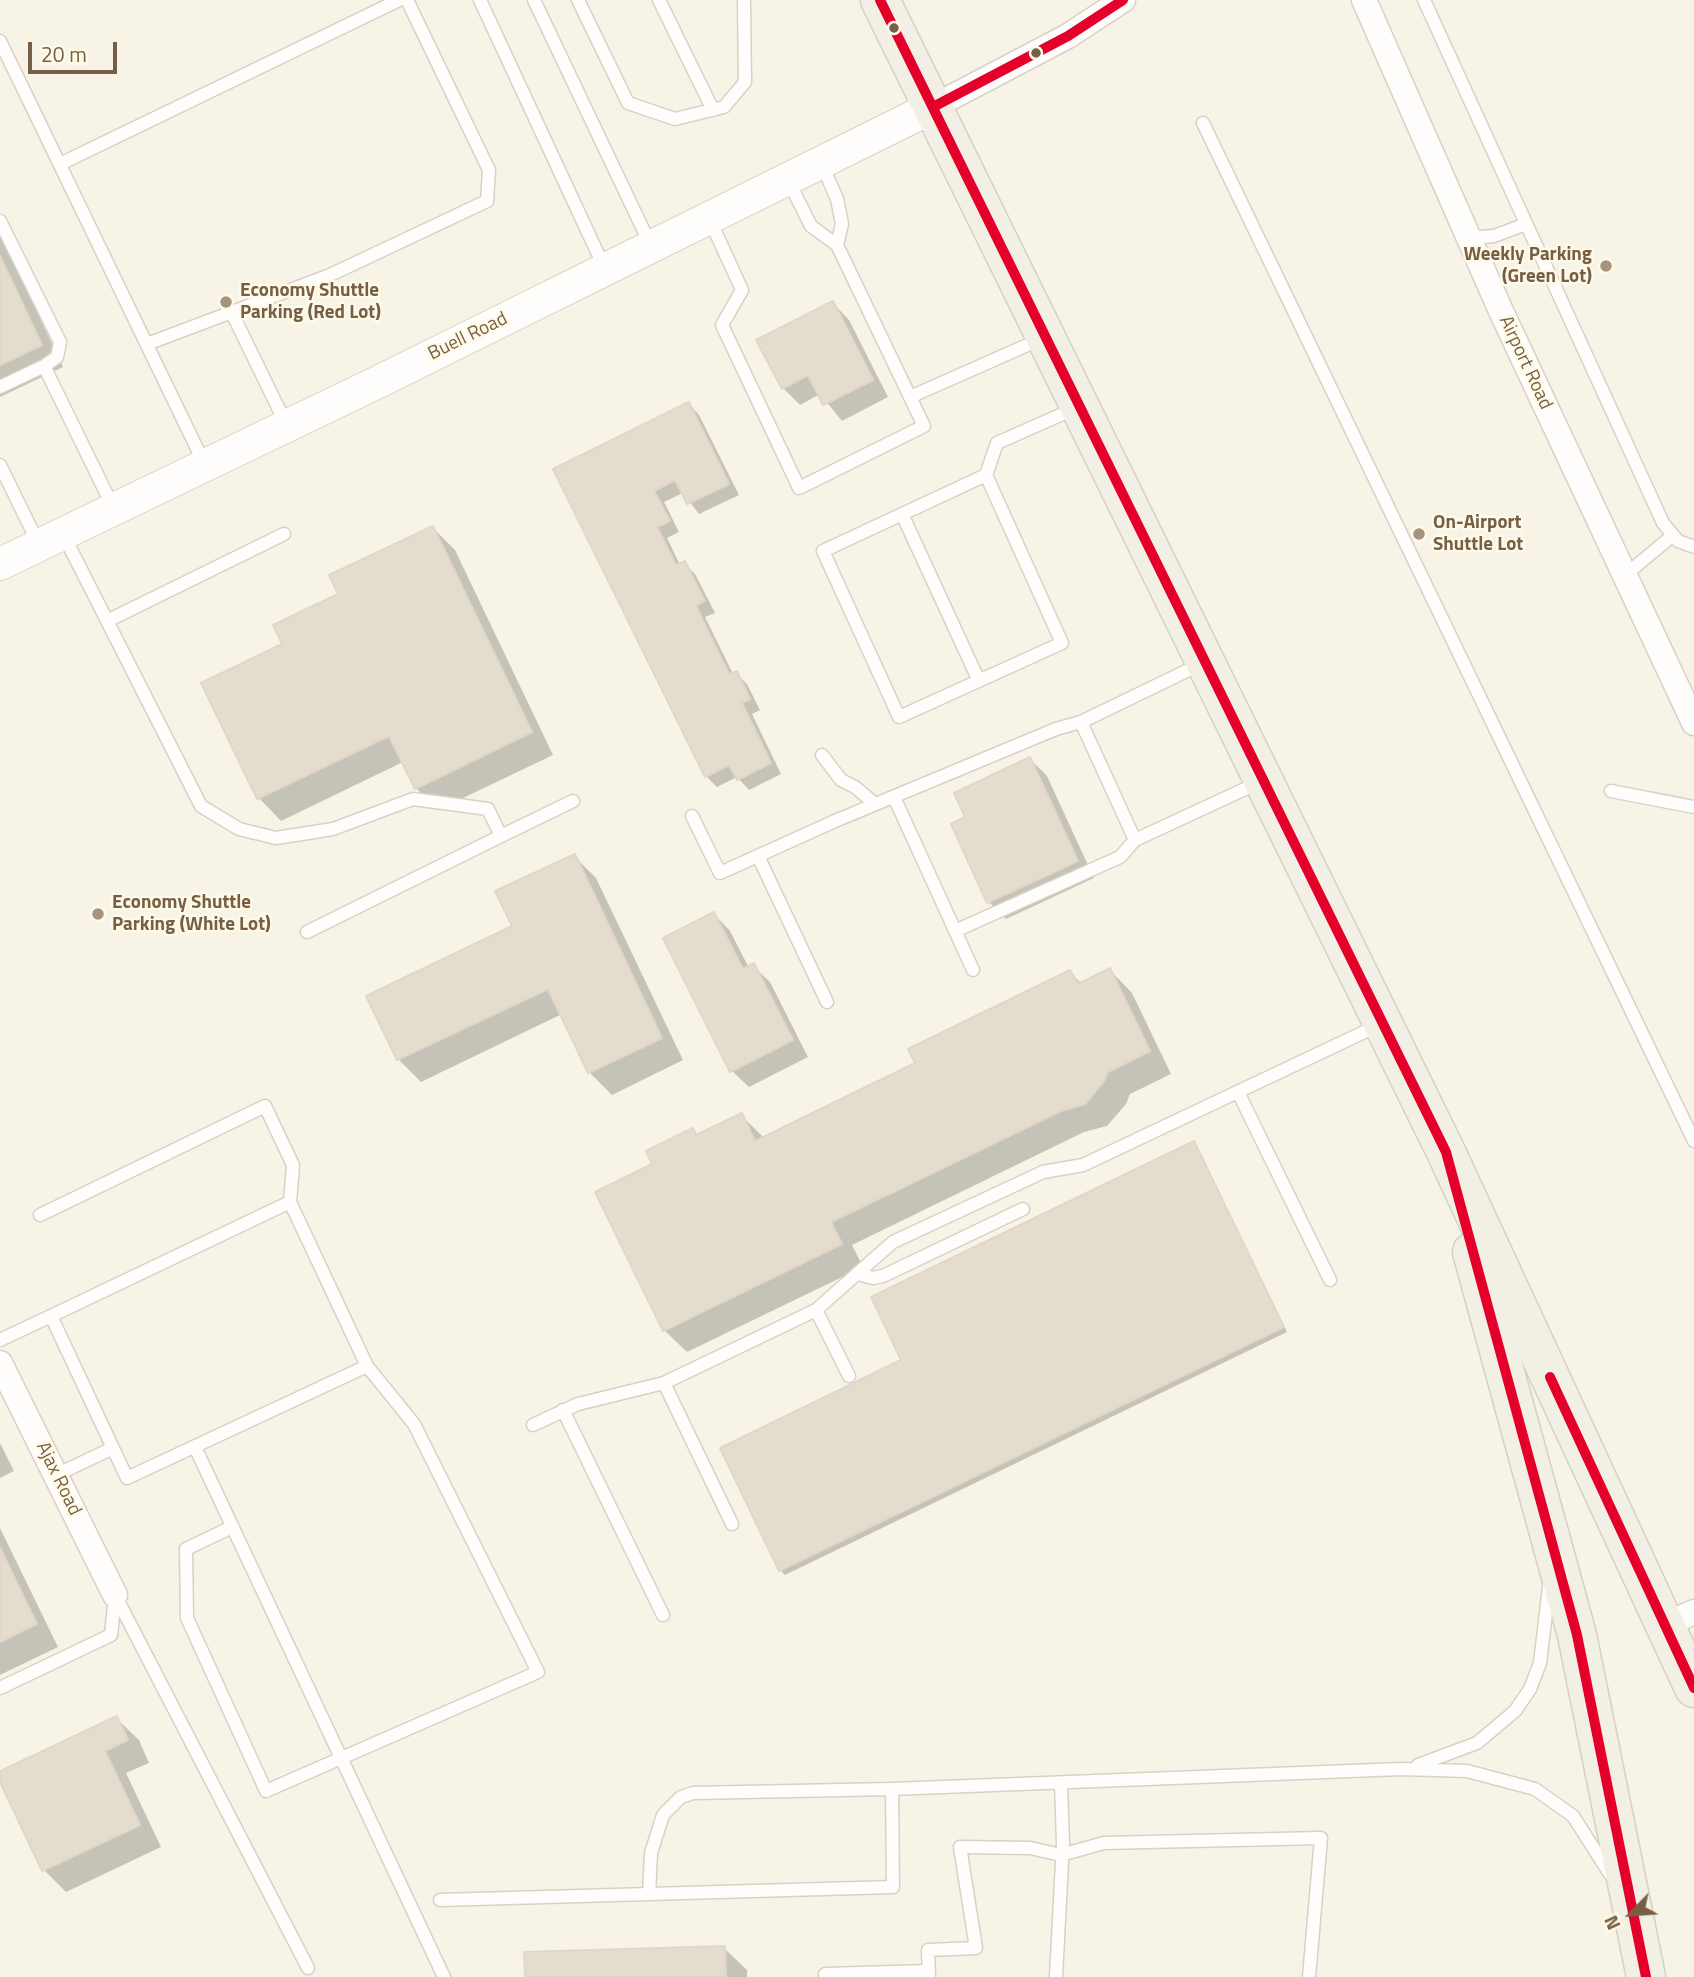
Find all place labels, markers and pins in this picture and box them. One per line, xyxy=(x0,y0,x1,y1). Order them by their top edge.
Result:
unlabelled marker xyxy=(887,21,901,35)
unlabelled marker xyxy=(1029,46,1043,60)
place label: Weekly Parking (Green Lot) xyxy=(1464,244,1592,288)
marker: Weekly Parking (Green Lot) xyxy=(1598,258,1614,274)
place label: Economy Shuttle Parking (Red Lot) xyxy=(240,280,381,324)
marker: Economy Shuttle Parking (Red Lot) xyxy=(218,294,234,310)
place label: On-Airport Shuttle Lot xyxy=(1433,512,1523,556)
marker: On-Airport Shuttle Lot xyxy=(1411,526,1427,542)
place label: Economy Shuttle Parking (White Lot) xyxy=(112,892,271,936)
marker: Economy Shuttle Parking (White Lot) xyxy=(90,906,106,922)

